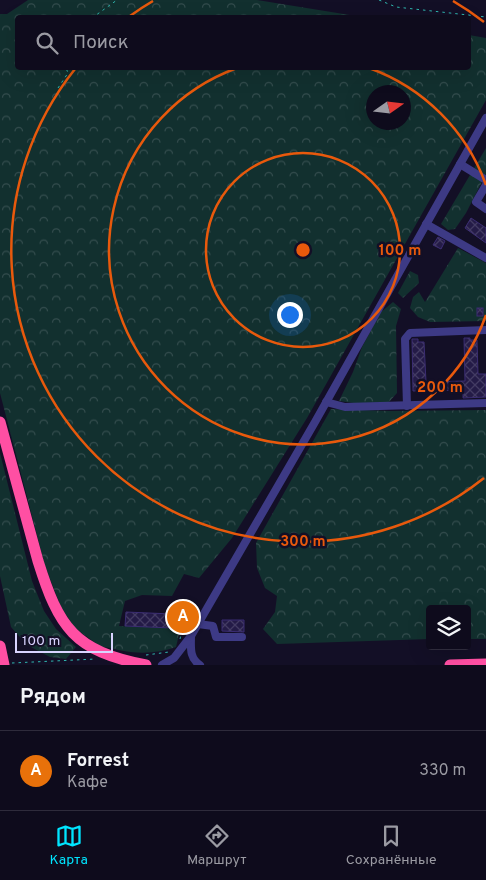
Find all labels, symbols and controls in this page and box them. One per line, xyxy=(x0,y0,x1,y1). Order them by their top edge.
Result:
search box xyxy=(15,15,471,70)
icon: search xyxy=(33,29,61,57)
text: Поиск xyxy=(73,31,129,55)
north arrow xyxy=(366,85,411,130)
centre of rings xyxy=(294,241,312,259)
text: 100 m xyxy=(379,242,421,261)
your location xyxy=(277,302,303,328)
text: 200 m xyxy=(417,379,463,398)
text: 300 m xyxy=(280,533,326,552)
pin: A xyxy=(167,598,199,636)
map controls xyxy=(426,605,471,650)
button: layers xyxy=(426,605,471,650)
scale bar xyxy=(15,630,112,653)
text: 100 m xyxy=(22,633,60,650)
text: Рядом xyxy=(20,684,86,711)
text: Forrest xyxy=(67,749,129,773)
text: A xyxy=(30,761,42,781)
text: 330 m xyxy=(419,761,466,781)
text: Кафе xyxy=(67,773,108,793)
tab: Карта xyxy=(50,822,88,869)
tab: Маршрут xyxy=(187,822,247,869)
tab: Сохранённые xyxy=(346,822,436,869)

